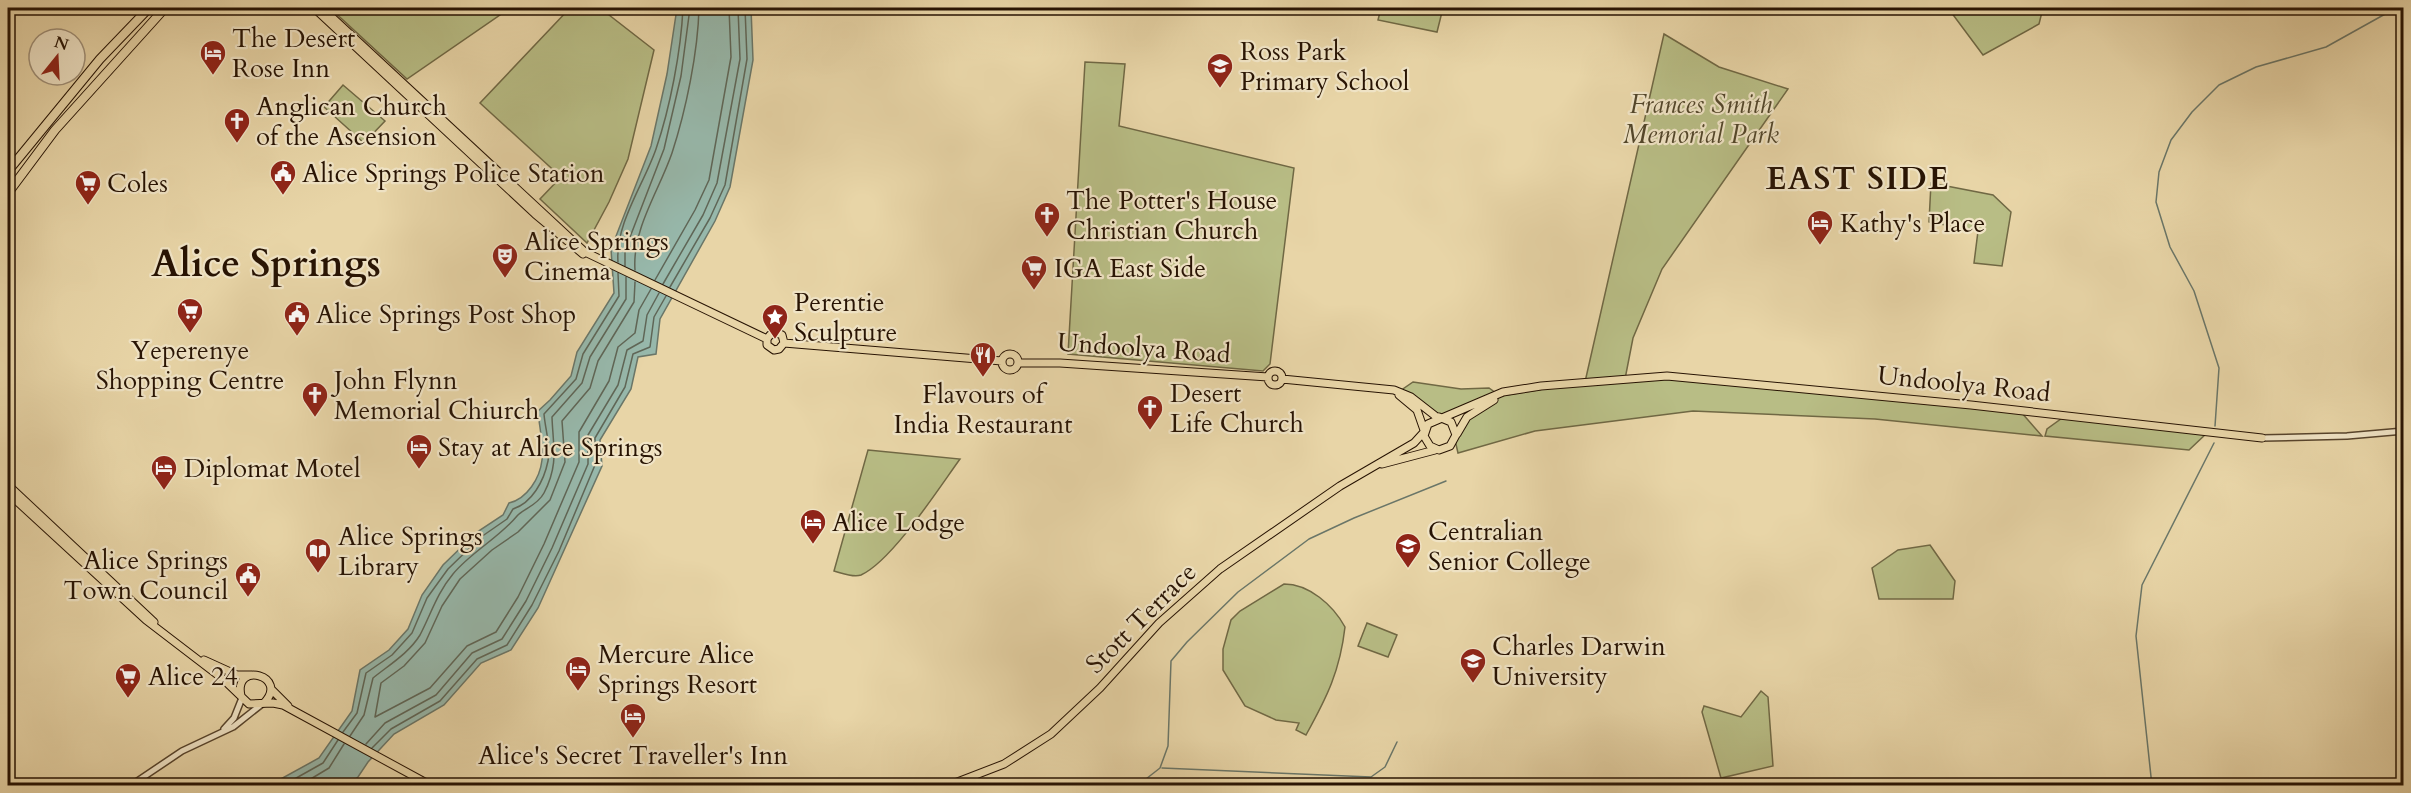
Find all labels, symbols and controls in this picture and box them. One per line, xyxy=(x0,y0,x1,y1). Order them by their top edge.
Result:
place label: The Desert Rose Inn xyxy=(232,21,355,86)
north arrow xyxy=(27,27,87,87)
text: N xyxy=(51,31,71,56)
place label: Ross Park Primary School xyxy=(1240,34,1410,99)
hotel icon: The Desert Rose Inn xyxy=(198,38,228,76)
school or university icon: Ross Park Primary School xyxy=(1205,51,1235,89)
park label: Frances Smith Memorial Park xyxy=(1623,87,1779,152)
place label: Anglican Church of the Ascension xyxy=(256,89,447,154)
church icon: Anglican Church of the Ascension xyxy=(222,106,252,144)
place label: Alice Springs Police Station xyxy=(302,156,605,191)
district label: EAST SIDE xyxy=(1766,157,1950,201)
public building icon: Alice Springs Police Station xyxy=(268,158,298,196)
place label: Coles xyxy=(107,166,168,201)
supermarket icon: Coles xyxy=(73,168,103,206)
place label: The Potter's House Christian Church xyxy=(1066,183,1277,248)
church icon: The Potter's House Christian Church xyxy=(1032,200,1062,238)
place label: Kathy's Place xyxy=(1840,206,1985,241)
hotel icon: Kathy's Place xyxy=(1805,208,1835,246)
place label: Alice Springs Cinema xyxy=(524,224,669,289)
district label: Alice Springs xyxy=(151,238,381,290)
theatre icon: Alice Springs Cinema xyxy=(490,241,520,279)
place label: IGA East Side xyxy=(1054,251,1206,286)
supermarket icon: IGA East Side xyxy=(1019,253,1049,291)
place label: Perentie Sculpture xyxy=(794,285,897,350)
supermarket icon: Yeperenye Shopping Centre xyxy=(175,296,205,334)
place label: Alice Springs Post Shop xyxy=(316,297,576,332)
public building icon: Alice Springs Post Shop xyxy=(282,299,312,337)
place icon: Perentie Sculpture xyxy=(760,302,790,340)
street label: Undoolya Road xyxy=(1056,324,1232,372)
place label: Yeperenye Shopping Centre xyxy=(96,333,284,398)
restaurant icon: Flavours of India Restaurant xyxy=(968,340,998,378)
street label: Undoolya Road xyxy=(1876,358,2052,410)
place label: John Flynn Memorial Chiurch xyxy=(330,363,539,428)
place label: Desert Life Church xyxy=(1170,376,1304,441)
place label: Flavours of India Restaurant xyxy=(894,377,1072,442)
church icon: John Flynn Memorial Chiurch xyxy=(300,380,330,418)
church icon: Desert Life Church xyxy=(1135,393,1165,431)
place label: Stay at Alice Springs xyxy=(438,430,662,465)
hotel icon: Stay at Alice Springs xyxy=(404,432,434,470)
place label: Diplomat Motel xyxy=(184,451,361,486)
hotel icon: Diplomat Motel xyxy=(149,453,179,491)
place label: Alice Lodge xyxy=(832,505,965,540)
hotel icon: Alice Lodge xyxy=(798,507,828,545)
place label: Centralian Senior College xyxy=(1428,514,1591,579)
place label: Alice Springs Library xyxy=(338,519,483,584)
school or university icon: Centralian Senior College xyxy=(1393,531,1423,569)
library icon: Alice Springs Library xyxy=(303,536,333,574)
place label: Alice Springs Town Council xyxy=(64,543,228,608)
street label: Stott Terrace xyxy=(1078,555,1204,681)
public building icon: Alice Springs Town Council xyxy=(233,560,263,598)
place label: Charles Darwin University xyxy=(1492,629,1666,694)
place label: Mercure Alice Springs Resort xyxy=(598,637,757,702)
school or university icon: Charles Darwin University xyxy=(1458,646,1488,684)
hotel icon: Mercure Alice Springs Resort xyxy=(563,654,593,692)
place label: Alice 24 xyxy=(148,659,238,694)
supermarket icon: Alice 24 xyxy=(113,661,143,699)
hotel icon: Alice's Secret Traveller's Inn xyxy=(618,701,648,739)
place label: Alice's Secret Traveller's Inn xyxy=(478,738,788,773)

